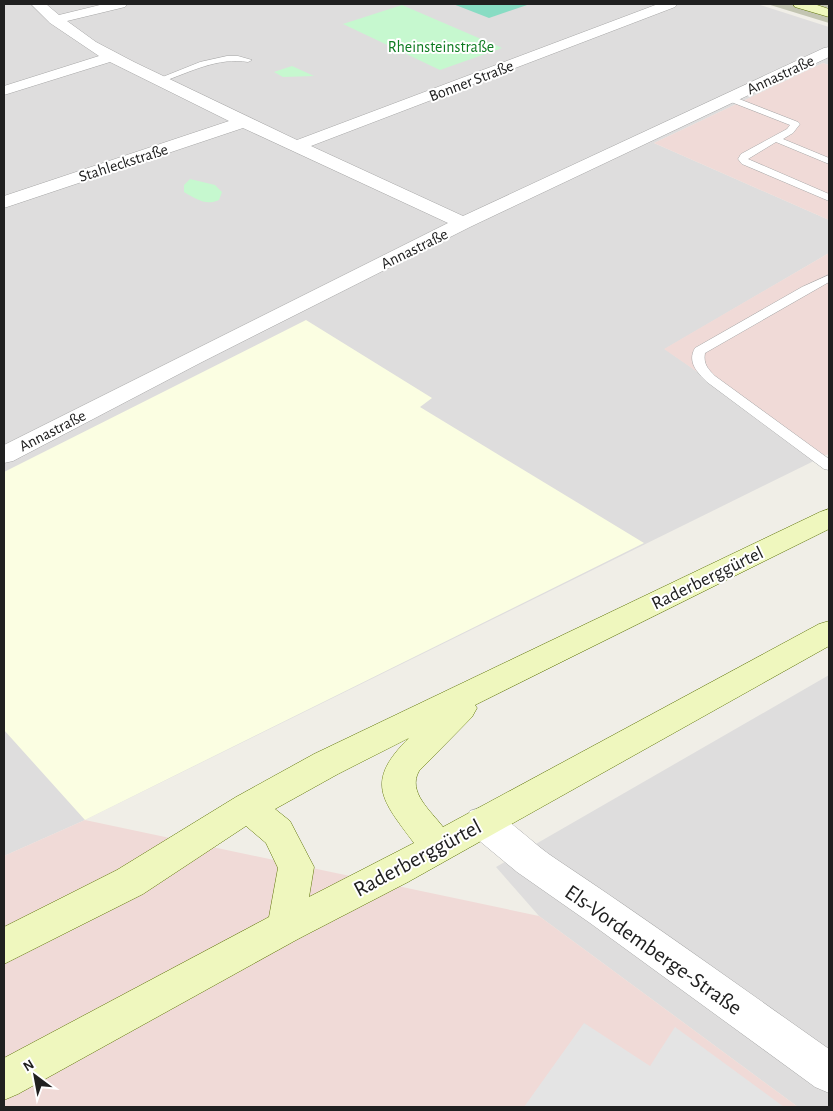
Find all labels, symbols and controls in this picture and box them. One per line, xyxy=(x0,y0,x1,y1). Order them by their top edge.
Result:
park label: Rheinsteinstraße xyxy=(388,39,494,55)
street label: Annastraße xyxy=(744,52,817,97)
street label: Bonner Straße xyxy=(427,58,516,104)
street label: Stahleckstraße xyxy=(77,141,170,185)
street label: Annastraße xyxy=(378,226,451,272)
street label: Annastraße xyxy=(17,407,88,454)
street label: Raderberggürtel xyxy=(649,543,767,614)
street label: Raderberggürtel xyxy=(350,815,485,901)
street label: Els-Vordemberge-Straße xyxy=(561,880,746,1019)
north arrow xyxy=(10,1051,60,1101)
text: N xyxy=(21,1057,36,1074)

